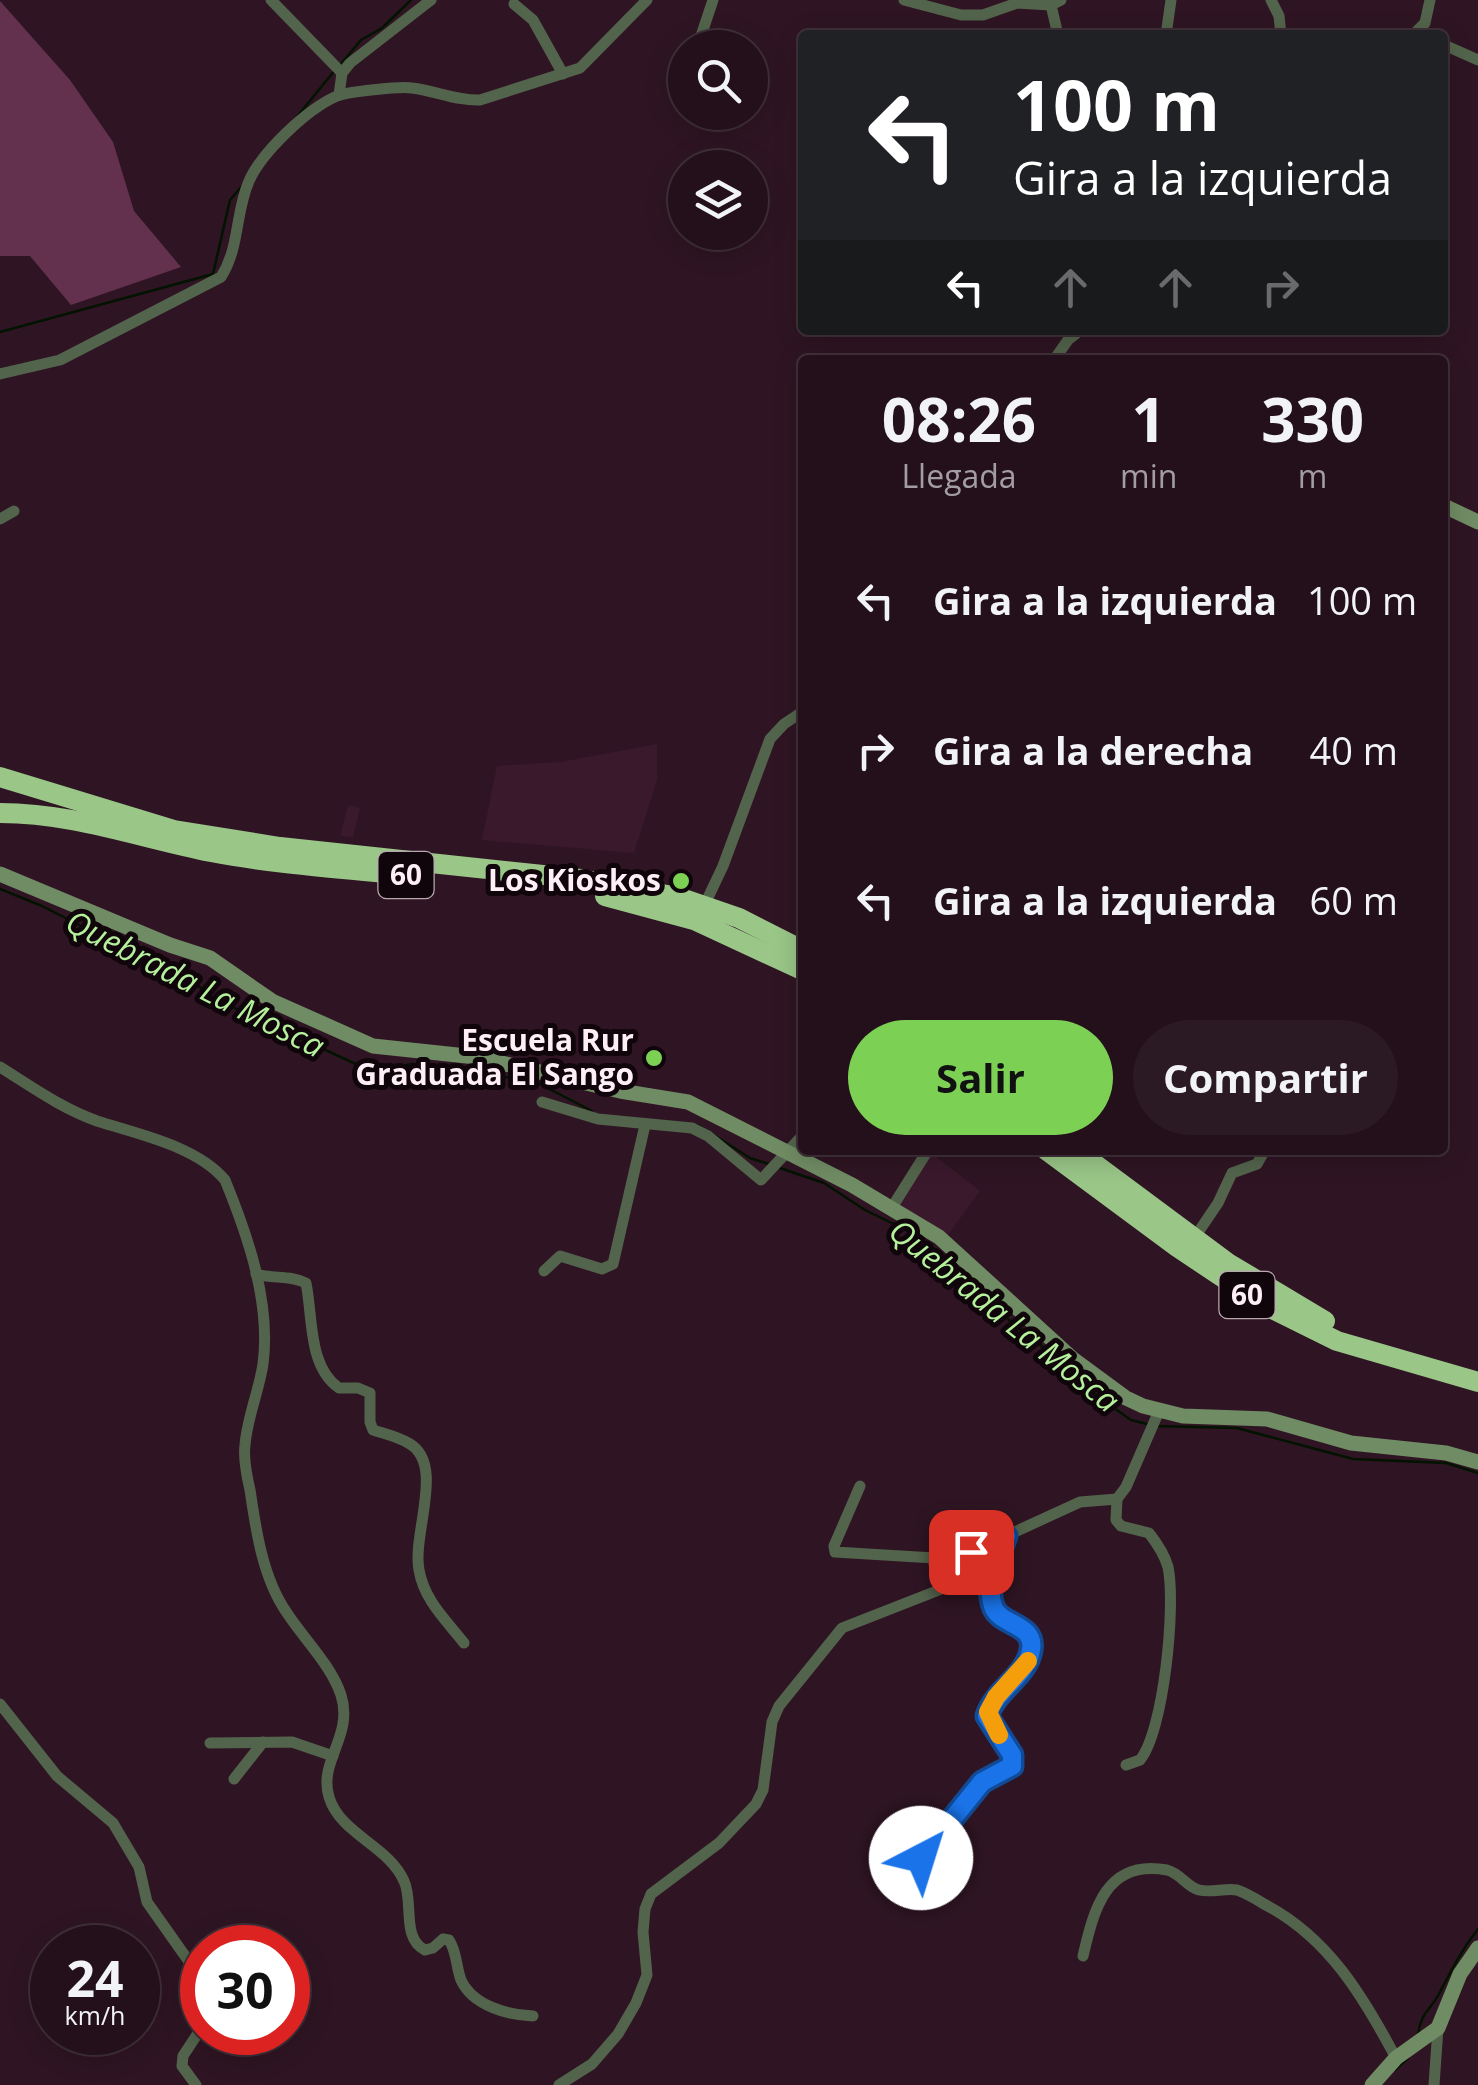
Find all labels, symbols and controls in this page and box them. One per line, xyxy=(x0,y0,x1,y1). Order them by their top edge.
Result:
map controls xyxy=(668,30,768,250)
button: search xyxy=(668,30,768,130)
text: 100 m xyxy=(1013,56,1220,152)
icon: left xyxy=(848,70,978,200)
text: Gira a la izquierda xyxy=(1013,147,1392,208)
button: layers xyxy=(668,150,768,250)
icon: left xyxy=(938,260,993,315)
icon: ahead xyxy=(1043,260,1098,315)
icon: ahead xyxy=(1148,260,1203,315)
icon: right xyxy=(1253,260,1308,315)
text: 08:26 xyxy=(882,378,1036,460)
text: 1 xyxy=(1132,378,1166,460)
text: 330 xyxy=(1261,378,1364,460)
text: Llegada xyxy=(901,454,1017,497)
text: min xyxy=(1120,454,1177,497)
text: m xyxy=(1298,454,1327,497)
icon: left xyxy=(848,573,903,628)
text: Gira a la izquierda xyxy=(933,574,1277,626)
text: 100 m xyxy=(1307,574,1417,626)
icon: right xyxy=(848,723,903,778)
text: Gira a la derecha xyxy=(933,724,1253,776)
text: 40 m xyxy=(1309,724,1398,776)
road number: 60 xyxy=(378,852,434,898)
place label: Los Kioskos xyxy=(488,859,661,900)
marker: Los Kioskos xyxy=(670,870,692,892)
icon: left xyxy=(848,873,903,928)
text: Gira a la izquierda xyxy=(933,874,1277,926)
text: 60 m xyxy=(1309,874,1398,926)
water label: Quebrada La Mosca xyxy=(59,899,332,1066)
place label: Escuela Rur Graduada El Sango xyxy=(355,1019,634,1094)
button: Salir xyxy=(848,1020,1113,1135)
button: Compartir xyxy=(1133,1020,1398,1135)
marker: Escuela Rur Graduada El Sango xyxy=(643,1047,665,1069)
water label: Quebrada La Mosca xyxy=(881,1209,1129,1421)
road number: 60 xyxy=(1220,1272,1274,1318)
pin xyxy=(929,1510,1014,1595)
icon: arrive xyxy=(944,1525,999,1580)
position arrow xyxy=(869,1806,973,1910)
speed limit sign: 30 xyxy=(180,1925,310,2055)
text: 24 xyxy=(66,1944,124,2012)
text: km/h xyxy=(65,1998,125,2032)

